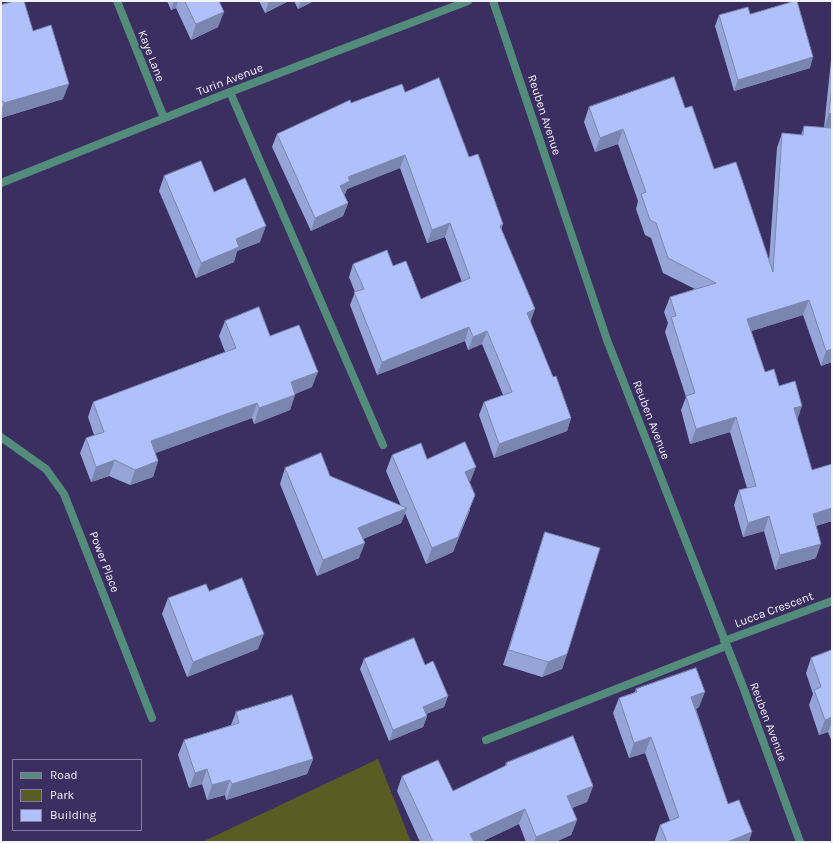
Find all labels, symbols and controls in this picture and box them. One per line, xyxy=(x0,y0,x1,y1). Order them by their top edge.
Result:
street label: Kaye Lane xyxy=(135,28,167,84)
street label: Turin Avenue xyxy=(195,61,265,99)
street label: Reuben Avenue xyxy=(524,73,564,157)
street label: Reuben Avenue xyxy=(629,378,673,462)
street label: Power Place xyxy=(86,529,122,595)
street label: Lucca Crescent xyxy=(733,589,815,631)
street label: Reuben Avenue xyxy=(746,680,790,764)
legend xyxy=(12,759,142,831)
text: Road xyxy=(50,768,78,782)
text: Park xyxy=(50,788,74,802)
text: Building xyxy=(50,808,96,822)

